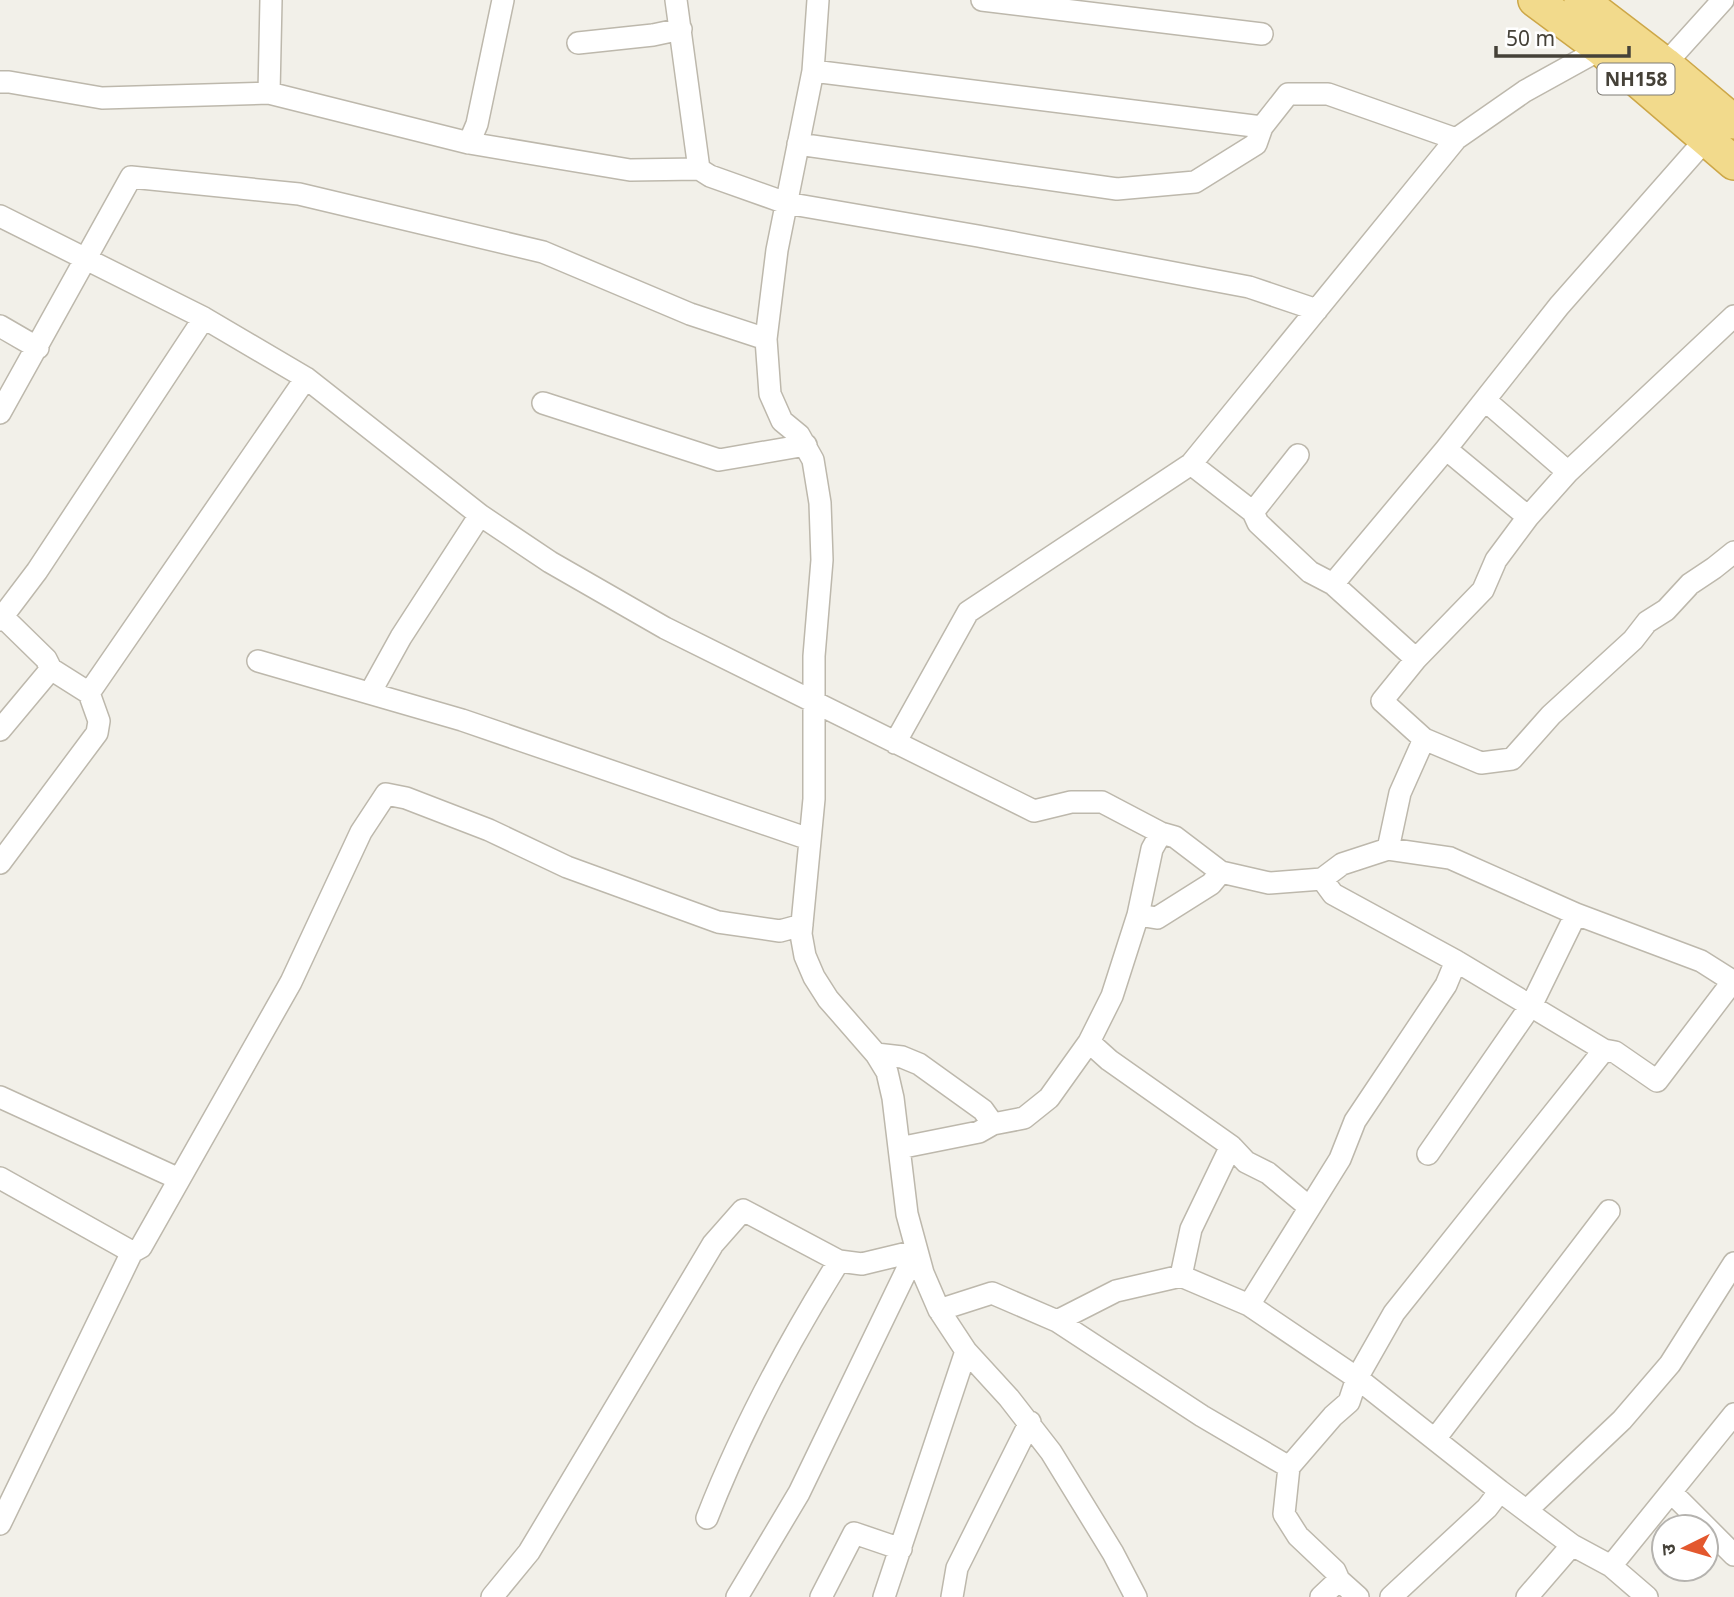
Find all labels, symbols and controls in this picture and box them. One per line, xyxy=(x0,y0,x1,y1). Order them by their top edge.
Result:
scale bar xyxy=(1496,14,1629,58)
text: 50 m xyxy=(1506,24,1555,52)
road number: NH158 xyxy=(1598,64,1674,94)
north arrow xyxy=(1650,1513,1720,1583)
text: उ xyxy=(1655,1542,1682,1556)

